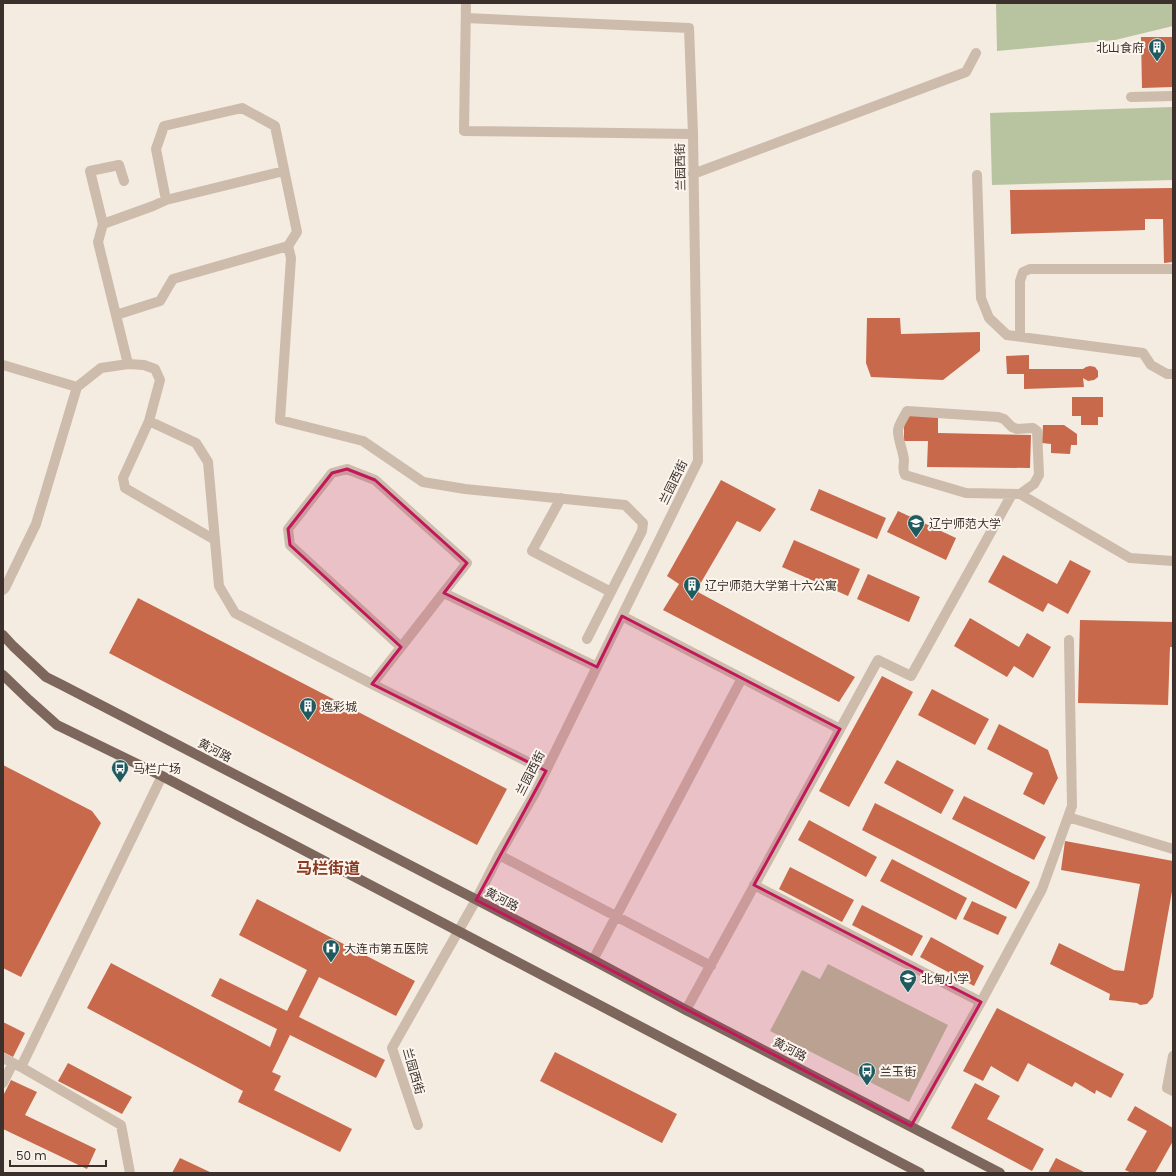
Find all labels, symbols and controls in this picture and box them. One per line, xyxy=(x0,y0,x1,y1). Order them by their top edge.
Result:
building icon: 北山食府 xyxy=(1147,37,1167,62)
place label: 北山食府 xyxy=(1096,39,1144,56)
street label: 兰园西街 xyxy=(671,143,689,191)
street label: 兰园西街 xyxy=(655,457,691,507)
school or university icon: 辽宁师范大学 xyxy=(906,513,926,538)
place label: 辽宁师范大学 xyxy=(929,515,1001,532)
building icon: 辽宁师范大学第十六公寓 xyxy=(682,575,702,600)
place label: 辽宁师范大学第十六公寓 xyxy=(705,577,837,594)
building icon: 逸彩城 xyxy=(298,696,318,721)
place label: 逸彩城 xyxy=(321,698,357,715)
street label: 黄河路 xyxy=(195,734,235,766)
street label: 兰园西街 xyxy=(512,748,548,798)
bus stop icon: 马栏广场 xyxy=(110,758,130,783)
place label: 马栏广场 xyxy=(133,760,181,777)
district label: 马栏街道 xyxy=(296,857,360,880)
street label: 黄河路 xyxy=(482,883,522,915)
hospital icon: 大连市第五医院 xyxy=(321,938,341,963)
place label: 大连市第五医院 xyxy=(344,940,428,957)
school or university icon: 北甸小学 xyxy=(898,968,918,993)
place label: 北甸小学 xyxy=(921,970,969,987)
street label: 黄河路 xyxy=(770,1033,810,1065)
street label: 兰园西街 xyxy=(399,1046,429,1096)
bus stop icon: 兰玉街 xyxy=(857,1061,877,1086)
place label: 兰玉街 xyxy=(880,1063,916,1080)
scale bar xyxy=(10,1142,106,1168)
text: 50 m xyxy=(16,1147,47,1164)

